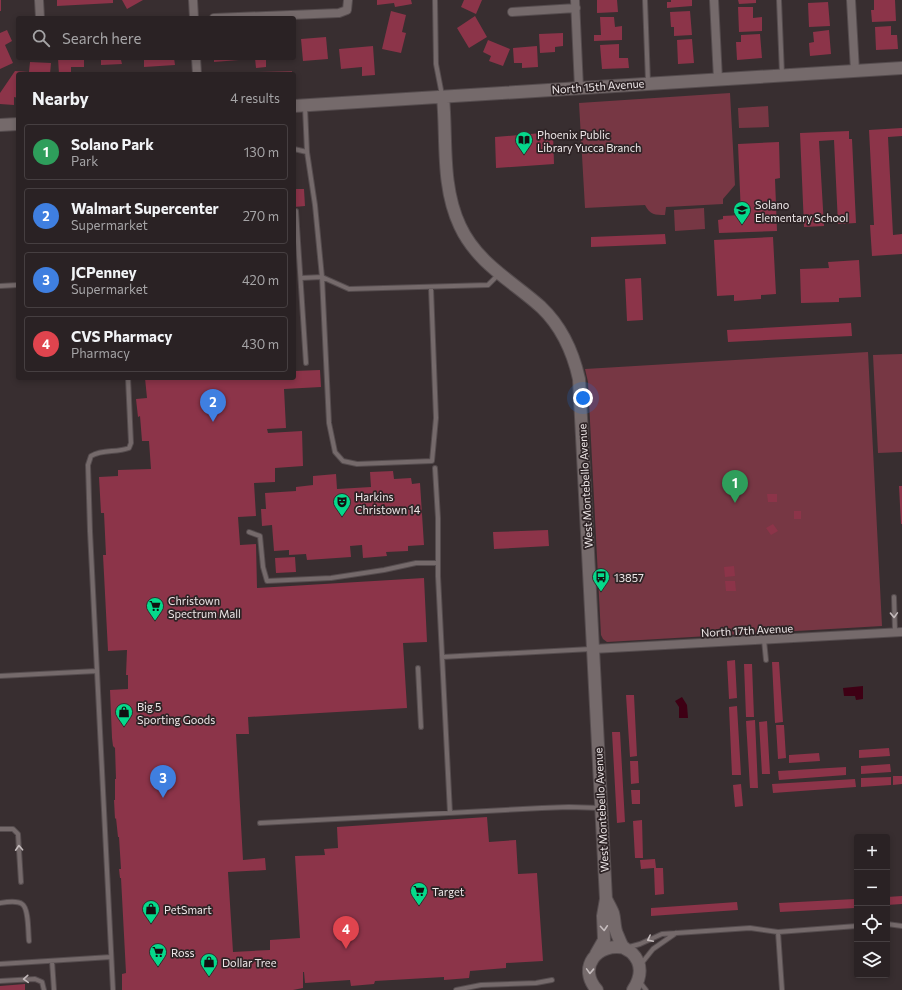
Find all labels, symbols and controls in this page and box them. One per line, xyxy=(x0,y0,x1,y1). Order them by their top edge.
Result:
search box xyxy=(16,16,296,60)
icon: search xyxy=(30,27,52,49)
text: Search here xyxy=(62,29,141,47)
street label: North 15th Avenue xyxy=(551,76,645,96)
text: Nearby xyxy=(32,88,89,109)
text: 4 results xyxy=(230,90,280,106)
place label: Phoenix Public Library Yucca Branch xyxy=(537,128,641,154)
library icon: Phoenix Public Library Yucca Branch xyxy=(514,130,534,155)
text: Solano Park xyxy=(71,135,154,153)
text: 1 xyxy=(43,144,49,160)
text: 130 m xyxy=(244,144,279,160)
text: Park xyxy=(71,153,98,169)
place label: Solano Elementary School xyxy=(755,198,848,224)
text: Walmart Supercenter xyxy=(71,199,219,217)
school or university icon: Solano Elementary School xyxy=(732,200,752,225)
text: 2 xyxy=(42,208,50,224)
text: 270 m xyxy=(243,208,279,224)
text: Supermarket xyxy=(71,217,148,233)
text: JCPenney xyxy=(71,263,137,281)
text: 3 xyxy=(42,272,50,288)
text: 420 m xyxy=(242,272,279,288)
text: Supermarket xyxy=(71,281,148,297)
text: CVS Pharmacy xyxy=(71,327,172,345)
text: 4 xyxy=(42,336,50,352)
text: 430 m xyxy=(241,336,279,352)
text: Pharmacy xyxy=(71,345,130,361)
your location xyxy=(573,388,593,408)
pin: 2 xyxy=(200,389,226,422)
street label: West Montebello Avenue xyxy=(575,423,595,549)
pin: 1 xyxy=(722,470,748,503)
place label: Harkins Christown 14 xyxy=(355,490,421,516)
theatre icon: Harkins Christown 14 xyxy=(332,492,352,517)
bus stop icon: 13857 xyxy=(591,567,611,592)
place label: 13857 xyxy=(614,571,644,584)
place label: Christown Spectrum Mall xyxy=(168,594,241,620)
supermarket icon: Christown Spectrum Mall xyxy=(145,596,165,621)
one-way arrow xyxy=(890,612,898,618)
street label: North 17th Avenue xyxy=(701,621,794,639)
place label: Big 5 Sporting Goods xyxy=(137,700,215,726)
shop icon: Big 5 Sporting Goods xyxy=(114,702,134,727)
street label: West Montebello Avenue xyxy=(591,747,611,873)
pin: 3 xyxy=(150,765,176,798)
map controls xyxy=(854,834,890,978)
button: + xyxy=(854,834,890,870)
one-way arrow xyxy=(15,845,23,851)
button: − xyxy=(854,870,890,906)
supermarket icon: Target xyxy=(409,881,429,906)
place label: Target xyxy=(432,885,465,898)
shop icon: PetSmart xyxy=(141,899,161,924)
place label: PetSmart xyxy=(164,903,212,916)
button: locate xyxy=(854,906,890,942)
pin: 4 xyxy=(333,916,359,949)
one-way arrow xyxy=(600,925,609,931)
one-way arrow xyxy=(647,934,654,941)
supermarket icon: Ross xyxy=(148,942,168,967)
button: layers xyxy=(854,942,890,978)
place label: Ross xyxy=(171,946,194,959)
shop icon: Dollar Tree xyxy=(199,952,219,977)
place label: Dollar Tree xyxy=(222,956,277,969)
one-way arrow xyxy=(586,968,595,974)
one-way arrow xyxy=(23,975,29,984)

